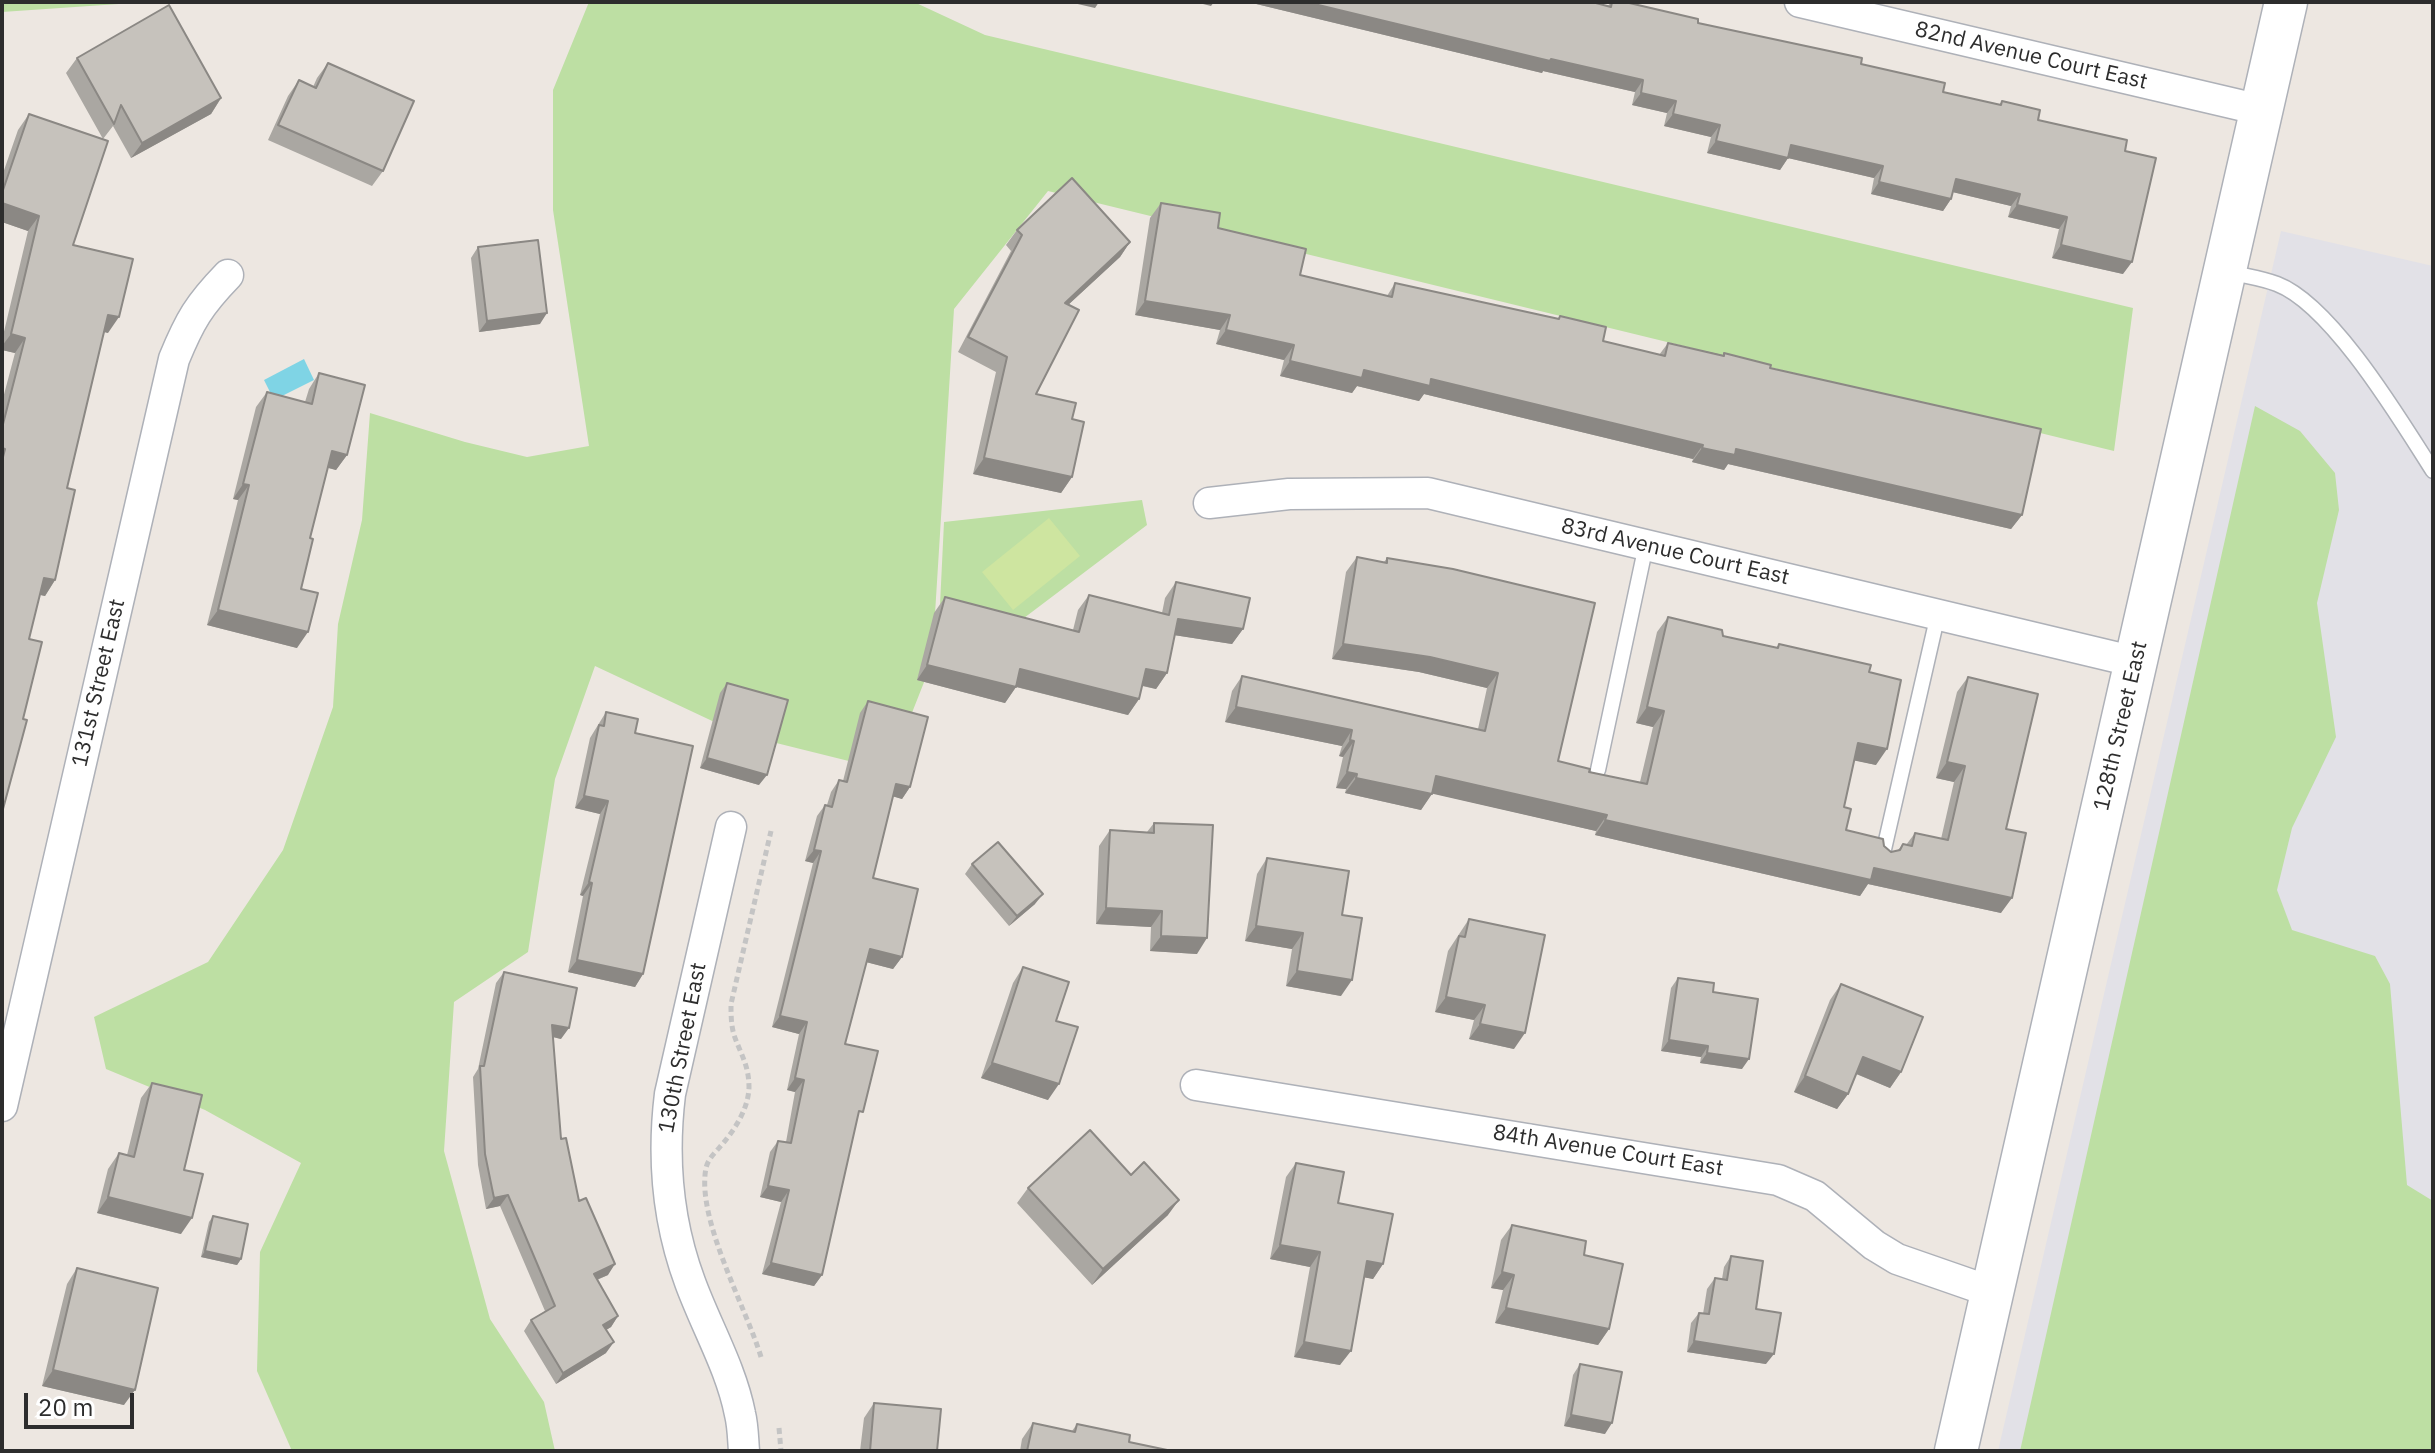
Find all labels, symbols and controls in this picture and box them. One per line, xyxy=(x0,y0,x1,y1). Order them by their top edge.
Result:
street label: 82nd Avenue Court East xyxy=(1912,16,2150,96)
street label: 83rd Avenue Court East xyxy=(1558,513,1792,591)
street label: 131st Street East xyxy=(67,596,131,770)
street label: 128th Street East xyxy=(2089,639,2153,813)
street label: 130th Street East xyxy=(653,960,713,1136)
street label: 84th Avenue Court East xyxy=(1491,1120,1725,1182)
scale bar xyxy=(28,1377,138,1427)
text: 20 m xyxy=(38,1391,93,1423)

